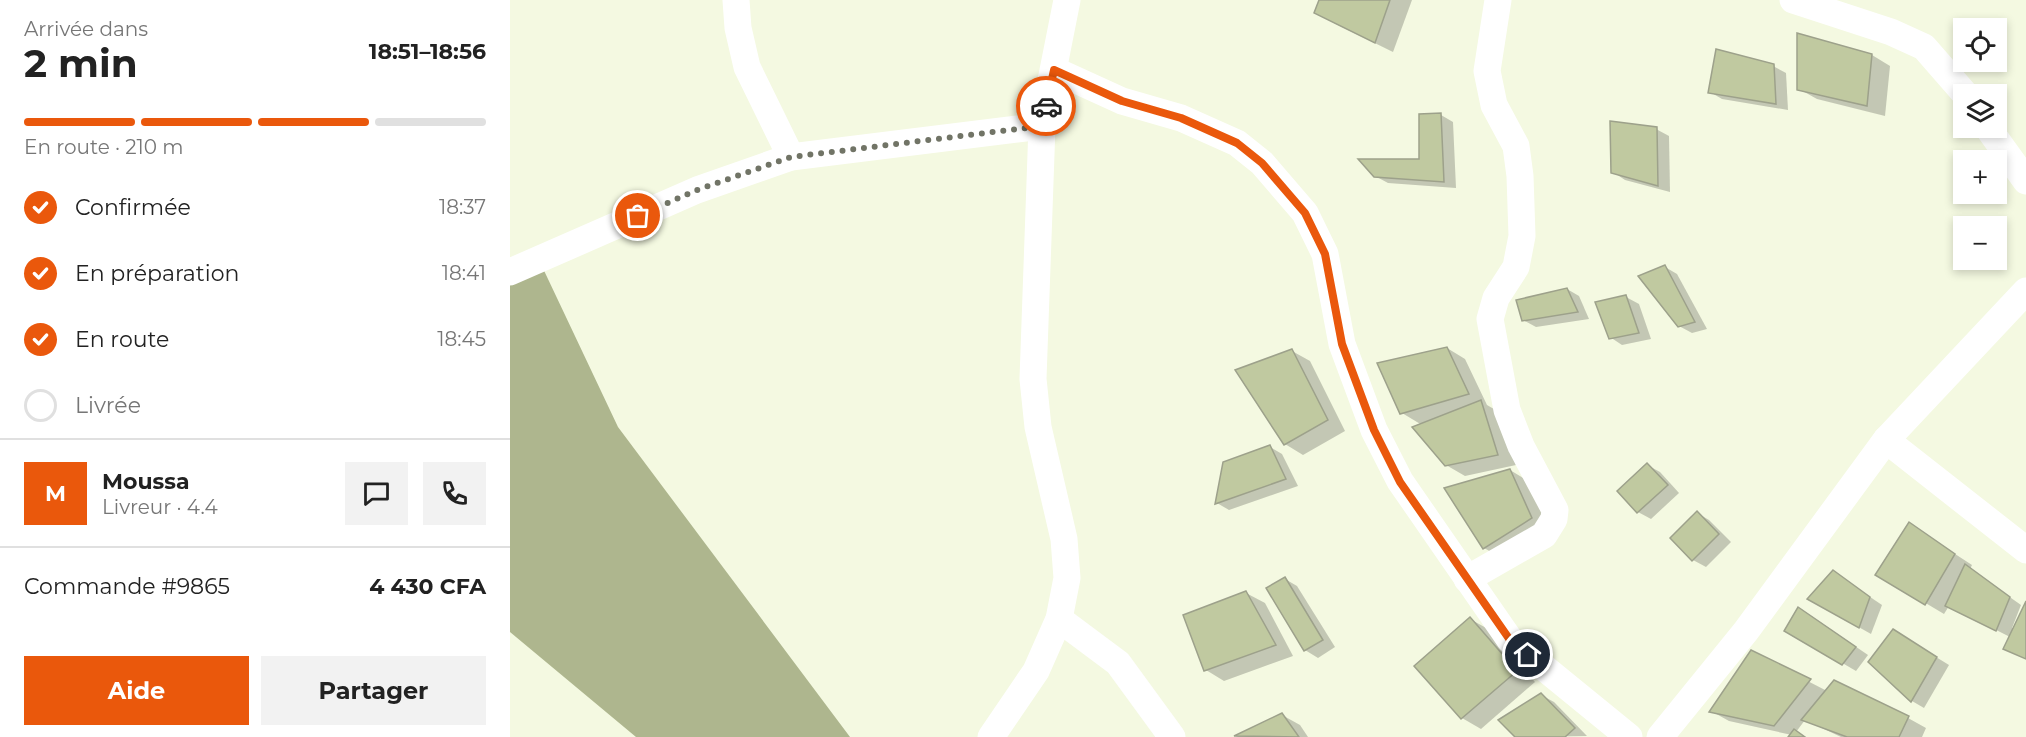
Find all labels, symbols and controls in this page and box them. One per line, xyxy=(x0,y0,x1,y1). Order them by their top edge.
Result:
text: Arrivée dans xyxy=(24,17,148,41)
map controls xyxy=(1953,18,2007,270)
button: locate xyxy=(1953,18,2007,72)
text: 18:51–18:56 xyxy=(369,38,486,65)
text: 2 min xyxy=(24,39,138,87)
courier xyxy=(1016,76,1076,136)
button: layers xyxy=(1953,84,2007,138)
icon: car xyxy=(1030,90,1063,123)
text: En route · 210 m xyxy=(24,135,184,159)
button: + xyxy=(1953,150,2007,204)
pin xyxy=(612,190,663,241)
icon: check xyxy=(24,191,57,224)
text: Confirmée xyxy=(75,194,191,221)
text: 18:37 xyxy=(439,195,486,219)
icon: bag xyxy=(621,199,654,232)
button: − xyxy=(1953,216,2007,270)
icon: check xyxy=(24,257,57,290)
text: En préparation xyxy=(75,260,239,287)
text: 18:41 xyxy=(442,261,486,285)
icon: check xyxy=(24,323,57,356)
text: En route xyxy=(75,326,169,353)
text: 18:45 xyxy=(437,327,486,351)
text: Livrée xyxy=(75,392,141,419)
button: chat xyxy=(345,462,408,525)
button: phone xyxy=(423,462,486,525)
text: Moussa xyxy=(102,468,189,495)
text: M xyxy=(45,480,66,507)
text: Livreur · 4.4 xyxy=(102,495,218,519)
text: Commande #9865 xyxy=(24,573,230,600)
text: 4 430 CFA xyxy=(369,573,486,600)
pin xyxy=(1502,629,1553,680)
icon: home xyxy=(1511,638,1544,671)
button: Aide xyxy=(24,656,249,725)
button: Partager xyxy=(261,656,486,725)

